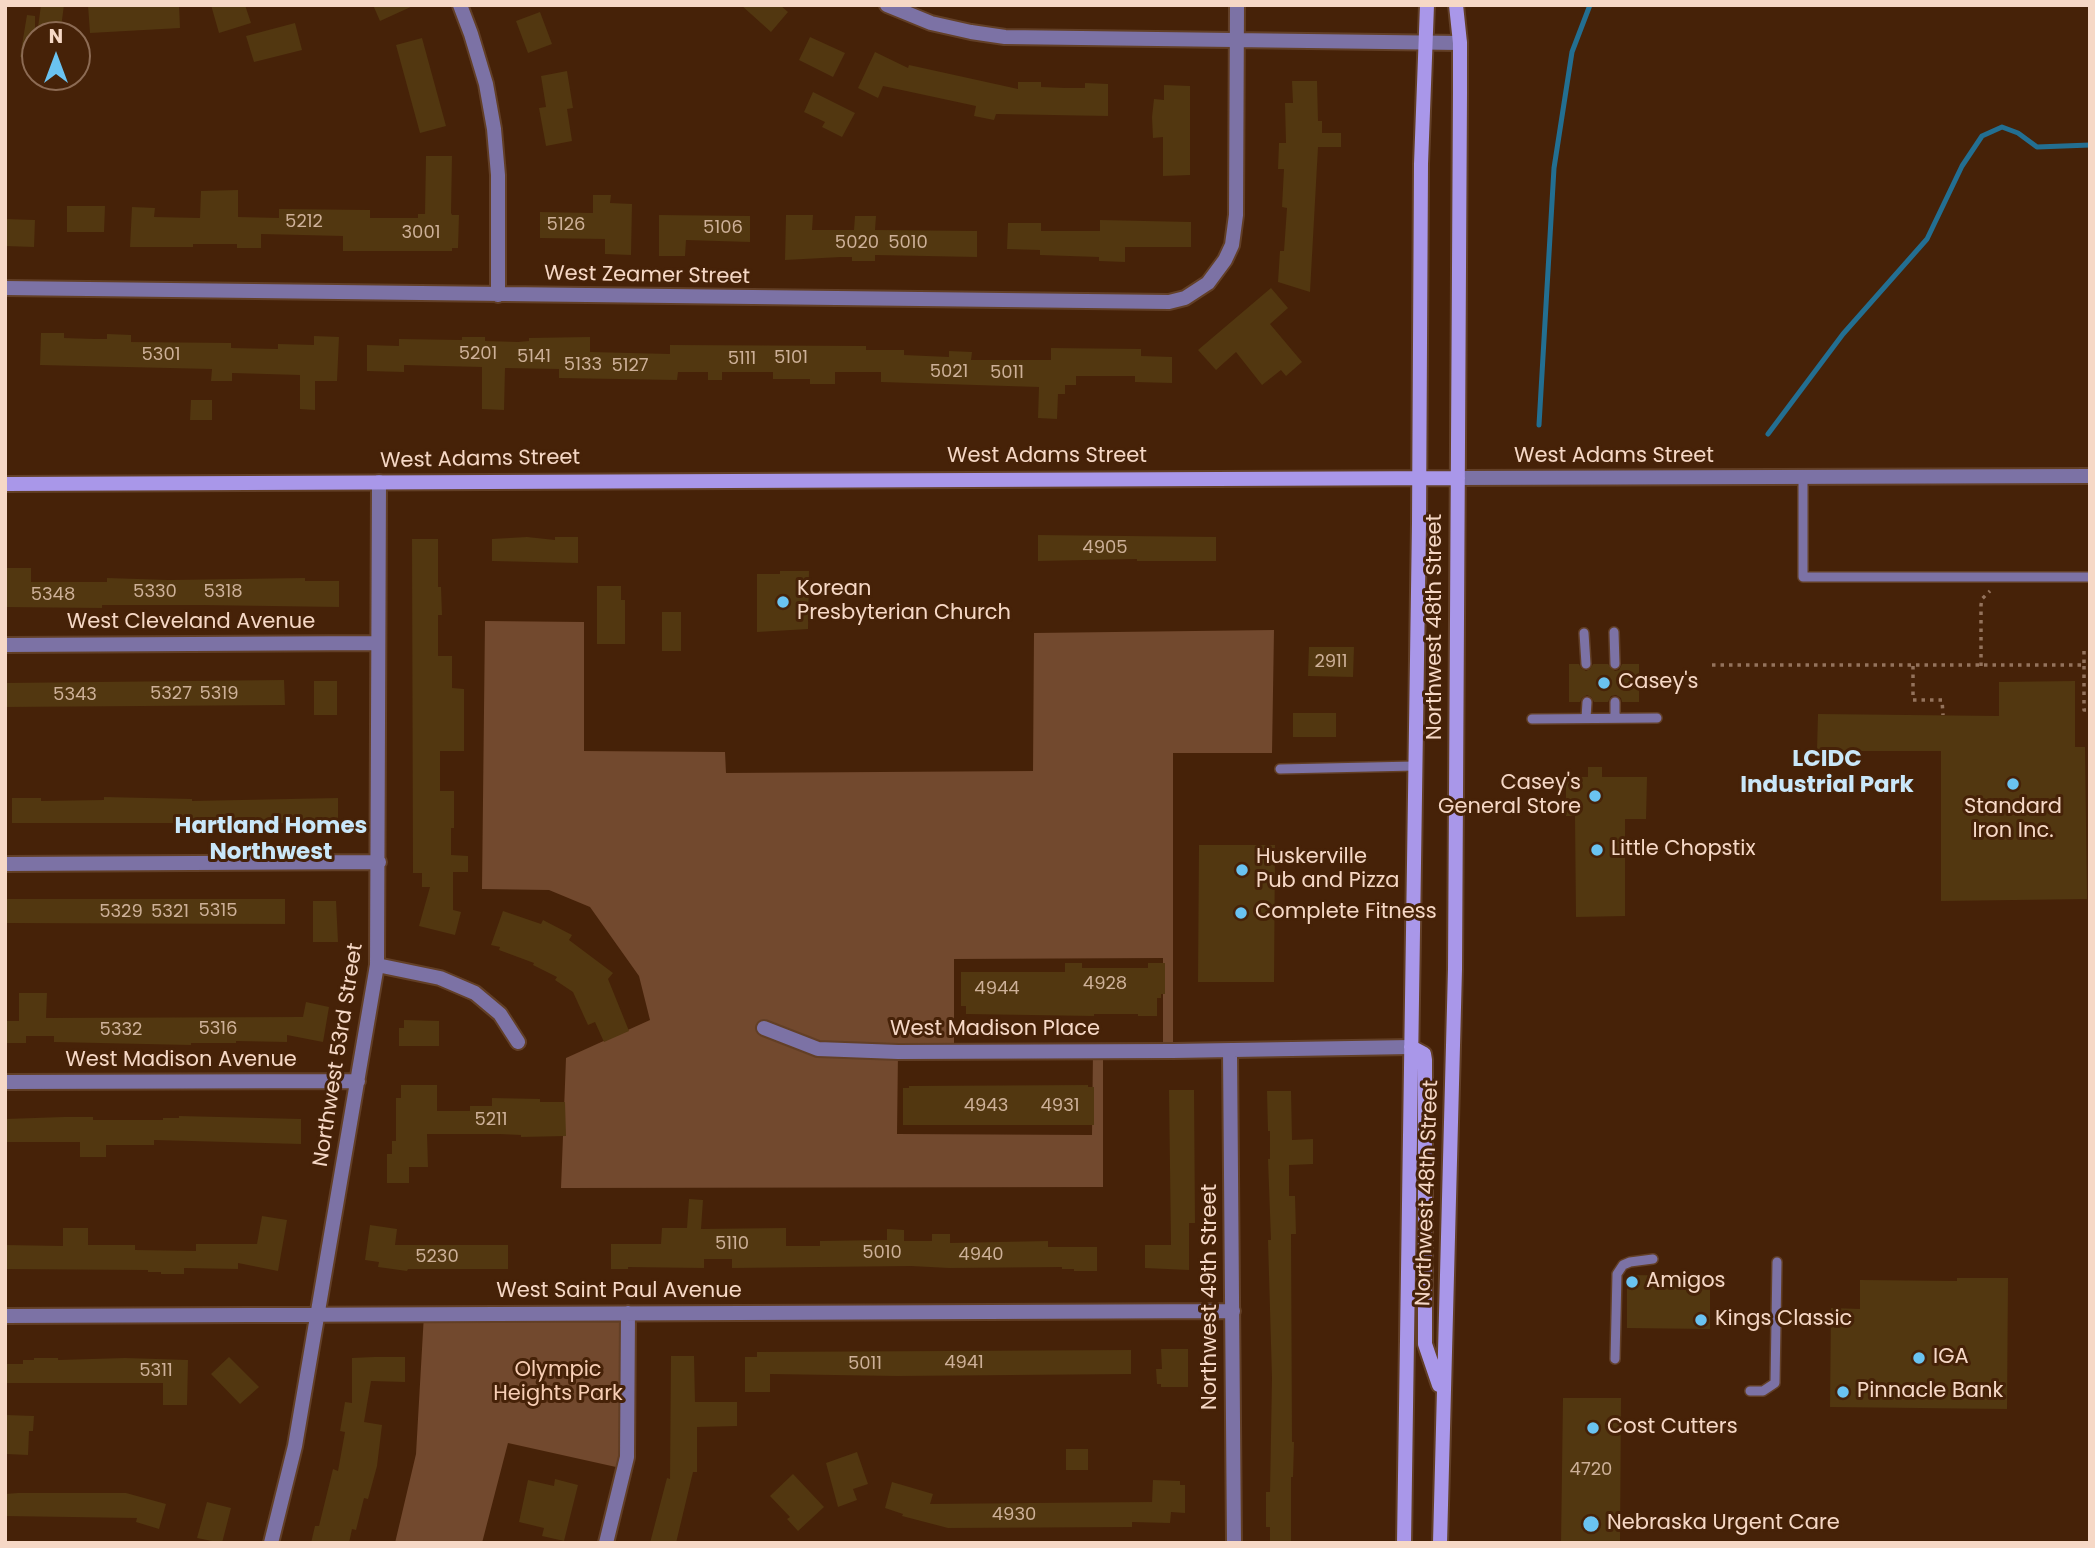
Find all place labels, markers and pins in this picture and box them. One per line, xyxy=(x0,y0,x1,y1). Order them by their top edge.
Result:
place label: Korean Presbyterian Church xyxy=(797,577,1011,627)
marker: Korean Presbyterian Church xyxy=(775,594,791,610)
place label: Casey's xyxy=(1618,670,1699,696)
marker: Casey's xyxy=(1596,675,1612,691)
place label: Casey's General Store xyxy=(1438,771,1581,821)
marker: Standard Iron Inc. xyxy=(2005,776,2021,792)
marker: Casey's General Store xyxy=(1587,788,1603,804)
place label: Standard Iron Inc. xyxy=(1964,795,2062,845)
place label: Little Chopstix xyxy=(1611,837,1755,863)
marker: Little Chopstix xyxy=(1589,842,1605,858)
place label: Huskerville Pub and Pizza xyxy=(1256,845,1399,895)
marker: Huskerville Pub and Pizza xyxy=(1234,862,1250,878)
place label: Complete Fitness xyxy=(1255,900,1437,926)
marker: Complete Fitness xyxy=(1233,905,1249,921)
place label: Amigos xyxy=(1646,1269,1726,1295)
marker: Amigos xyxy=(1624,1274,1640,1290)
place label: Kings Classic xyxy=(1715,1307,1852,1333)
marker: Kings Classic xyxy=(1693,1312,1709,1328)
place label: IGA xyxy=(1933,1345,1969,1371)
marker: IGA xyxy=(1911,1350,1927,1366)
place label: Pinnacle Bank xyxy=(1857,1379,2003,1405)
marker: Pinnacle Bank xyxy=(1835,1384,1851,1400)
place label: Cost Cutters xyxy=(1607,1415,1738,1441)
marker: Cost Cutters xyxy=(1585,1420,1601,1436)
place label: Nebraska Urgent Care xyxy=(1607,1511,1840,1537)
marker: Nebraska Urgent Care xyxy=(1581,1514,1601,1534)

